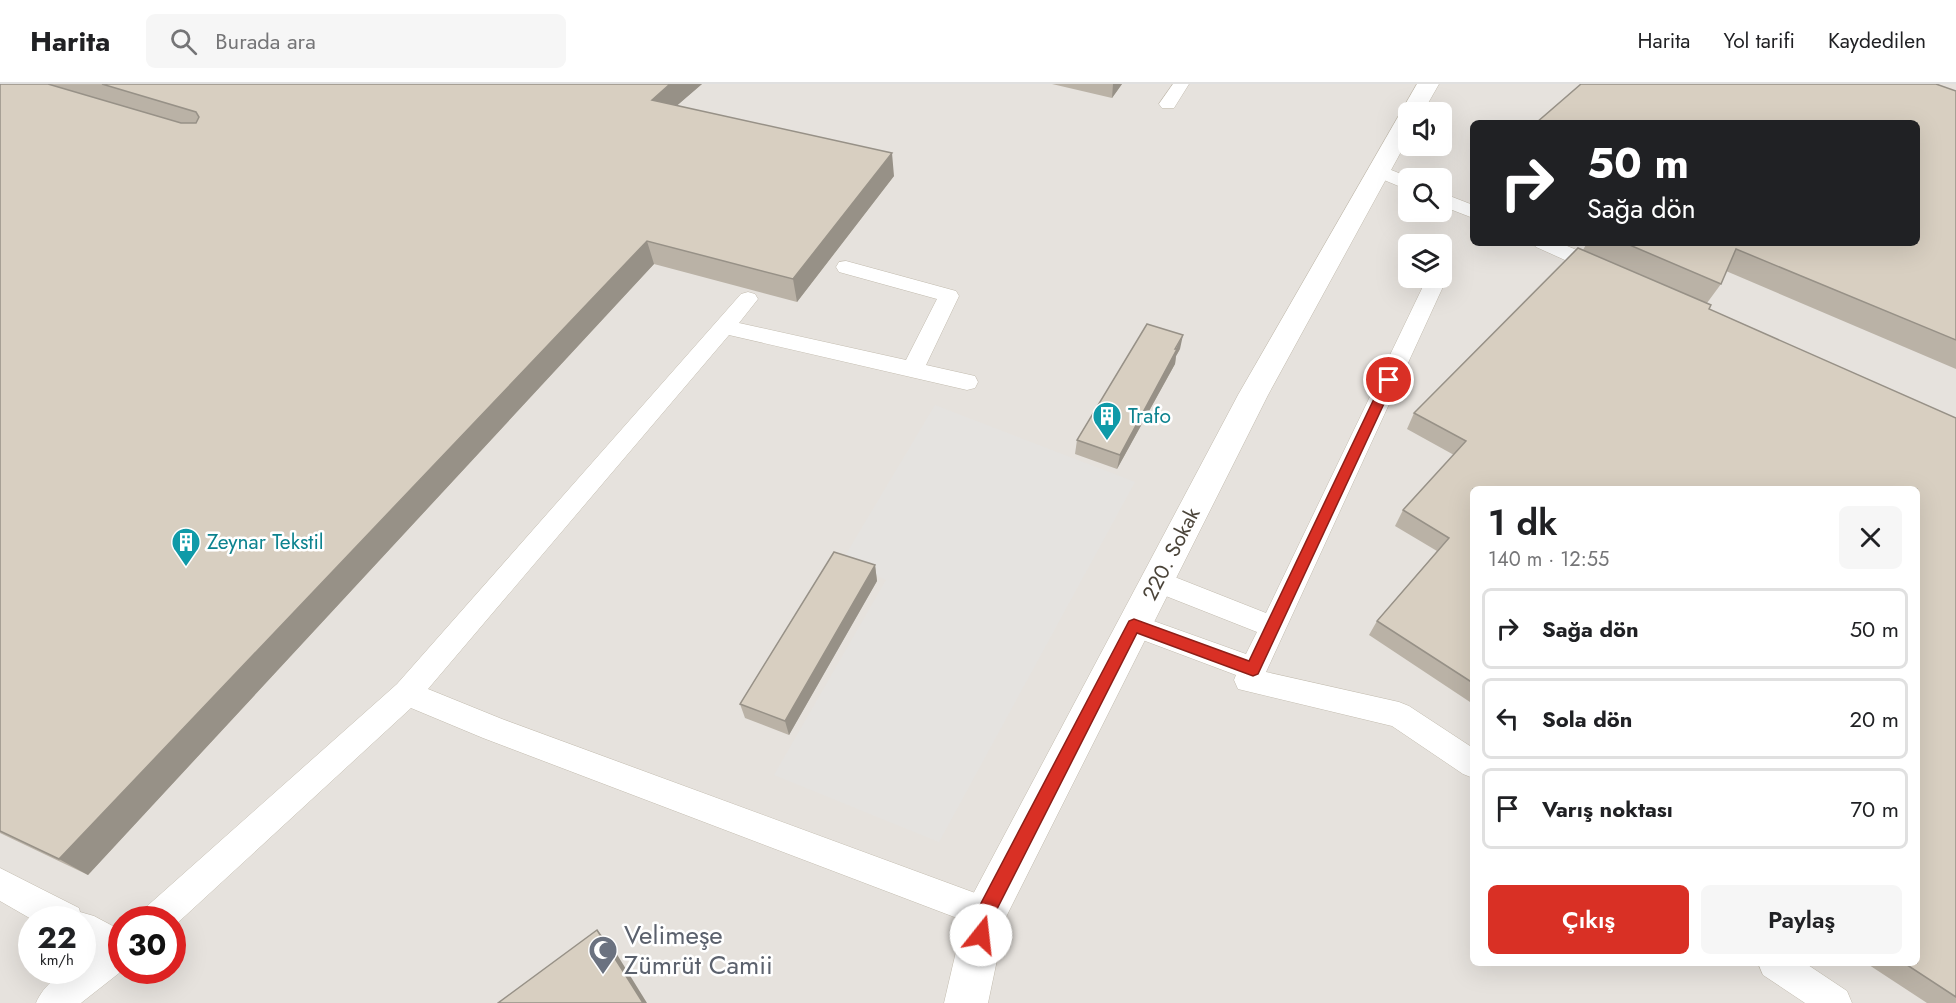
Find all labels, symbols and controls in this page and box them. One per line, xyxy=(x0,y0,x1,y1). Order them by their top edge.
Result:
search box xyxy=(146,14,566,68)
text: Harita xyxy=(30,21,110,62)
icon: search xyxy=(167,25,200,58)
text: Burada ara xyxy=(215,25,316,57)
text: Harita xyxy=(1638,26,1690,56)
text: Yol tarifi xyxy=(1723,26,1795,56)
text: Kaydedilen xyxy=(1828,26,1926,56)
map controls xyxy=(1398,102,1452,288)
button: sound xyxy=(1398,102,1452,156)
text: 50 m xyxy=(1587,133,1689,194)
icon: right xyxy=(1488,144,1566,222)
button: search xyxy=(1398,168,1452,222)
text: Sağa dön xyxy=(1587,189,1696,228)
button: layers xyxy=(1398,234,1452,288)
pin xyxy=(1363,354,1414,405)
icon: arrive xyxy=(1372,363,1405,396)
building icon: Trafo xyxy=(1091,400,1123,442)
place label: Trafo xyxy=(1128,401,1171,431)
text: 1 dk xyxy=(1488,496,1557,548)
street label: 220. Sokak xyxy=(1135,502,1208,606)
button: close xyxy=(1839,506,1902,569)
building icon: Zeynar Tekstil xyxy=(170,526,202,568)
place label: Zeynar Tekstil xyxy=(207,527,324,557)
text: 140 m · 12:55 xyxy=(1488,545,1609,574)
icon: right xyxy=(1491,612,1524,645)
text: Sağa dön xyxy=(1542,613,1639,645)
text: 50 m xyxy=(1850,613,1899,645)
icon: left xyxy=(1491,702,1524,735)
text: Sola dön xyxy=(1542,703,1632,735)
text: 20 m xyxy=(1850,703,1899,735)
icon: arrive xyxy=(1491,792,1524,825)
text: Varış noktası xyxy=(1542,793,1673,825)
text: 70 m xyxy=(1850,793,1899,825)
button: Çıkış xyxy=(1488,885,1689,954)
button: Paylaş xyxy=(1701,885,1902,954)
position arrow xyxy=(949,903,1013,967)
speed limit sign: 30 xyxy=(108,906,186,984)
text: 22 xyxy=(37,916,77,959)
place label: Velimeşe Zümrüt Camii xyxy=(624,916,773,984)
mosque icon: Velimeşe Zümrüt Camii xyxy=(587,934,619,976)
text: km/h xyxy=(40,949,74,971)

